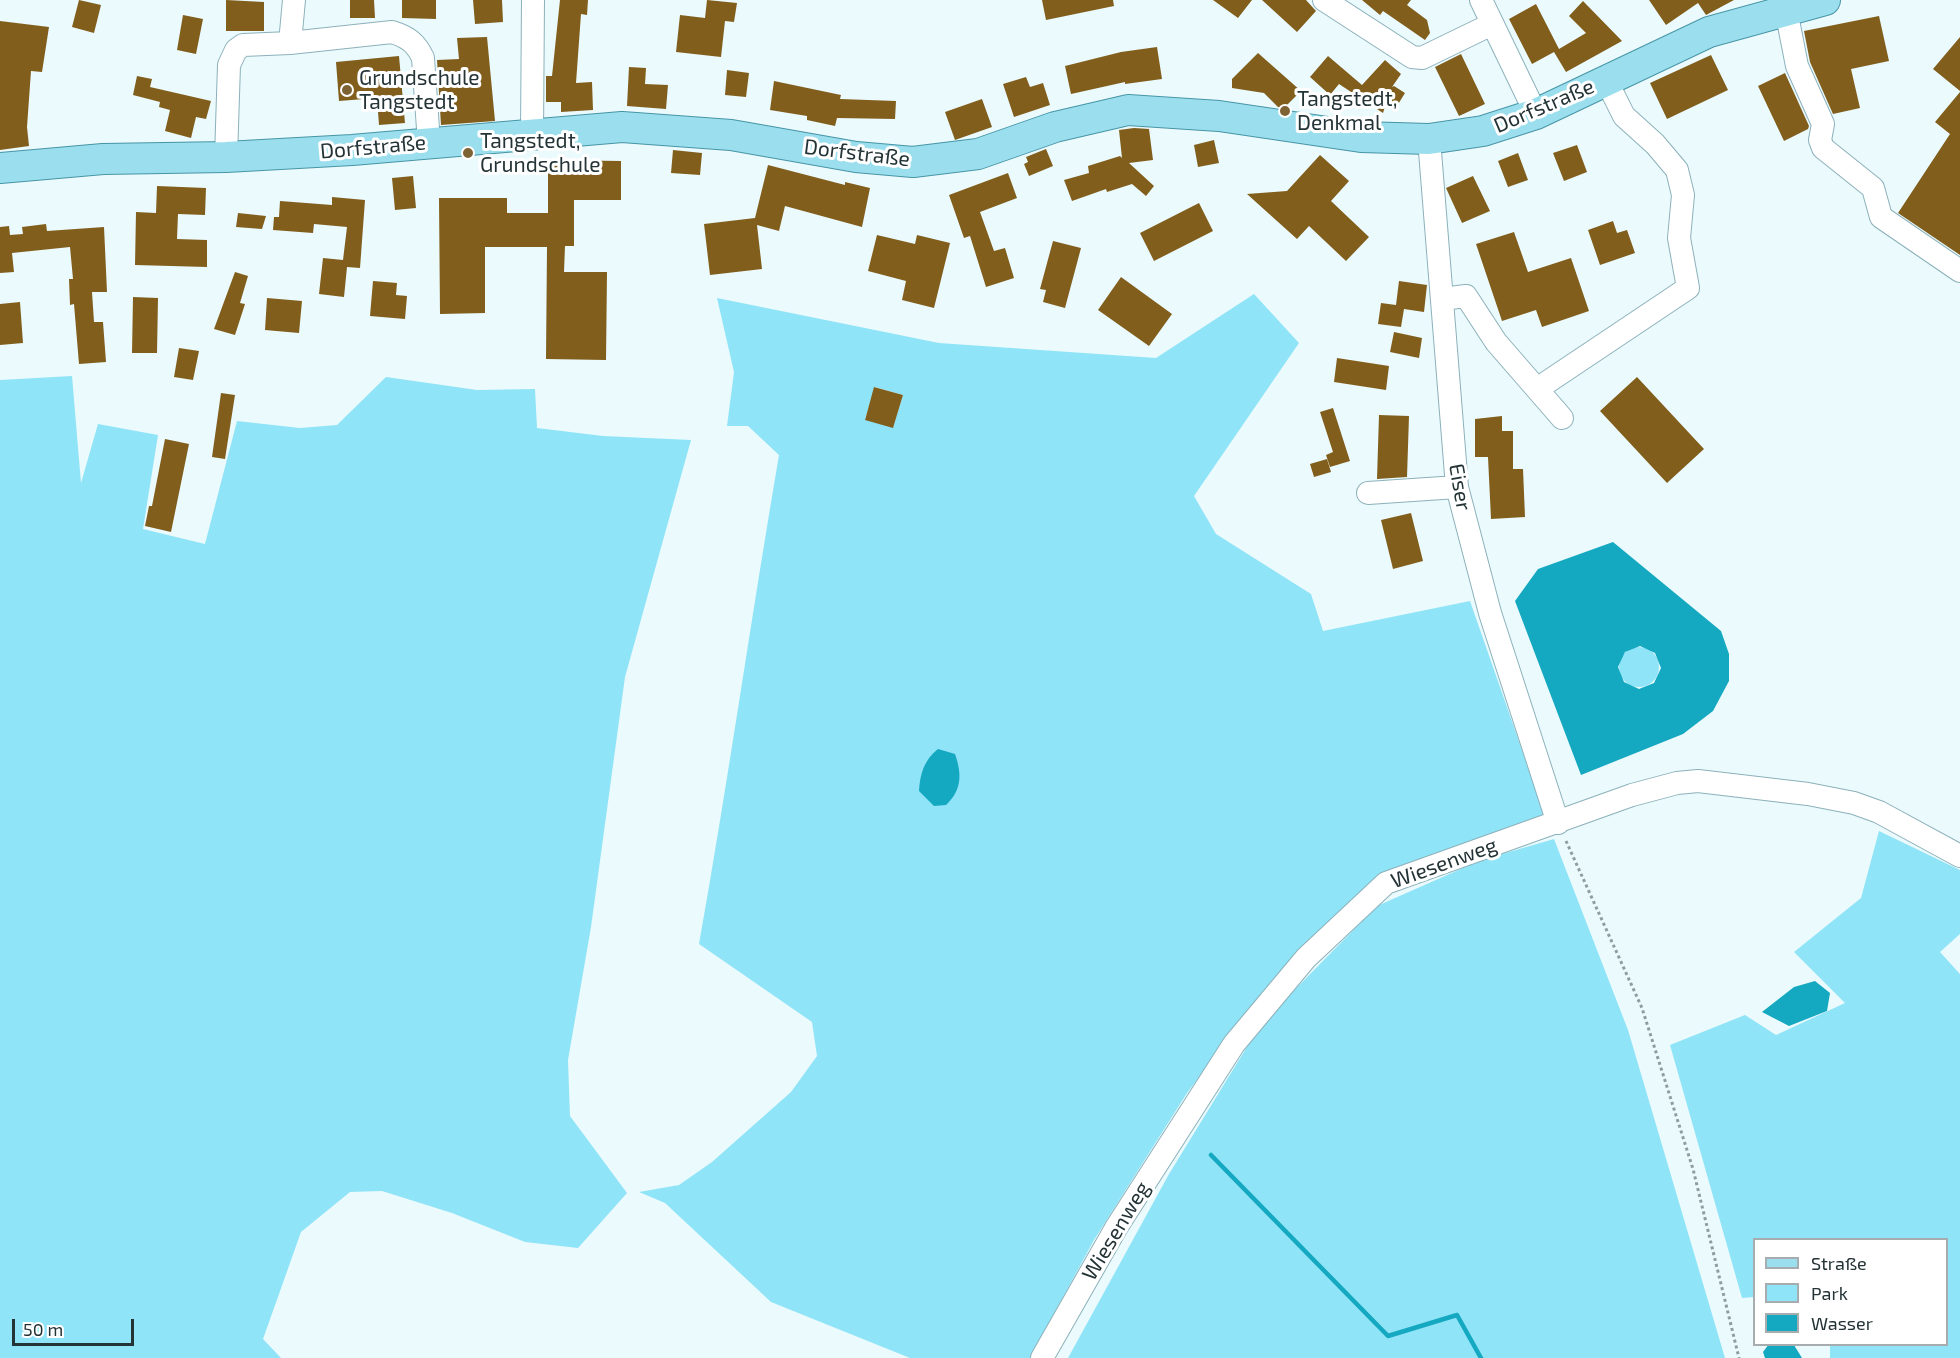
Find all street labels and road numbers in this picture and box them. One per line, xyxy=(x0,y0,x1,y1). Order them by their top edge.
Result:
street label: Dorfstraße xyxy=(1490,74,1598,138)
street label: Dorfstraße xyxy=(319,130,427,164)
street label: Dorfstraße xyxy=(803,134,911,172)
street label: Eiser xyxy=(1443,462,1477,512)
street label: Wiesenweg xyxy=(1388,832,1500,894)
street label: Wiesenweg xyxy=(1077,1177,1155,1285)

